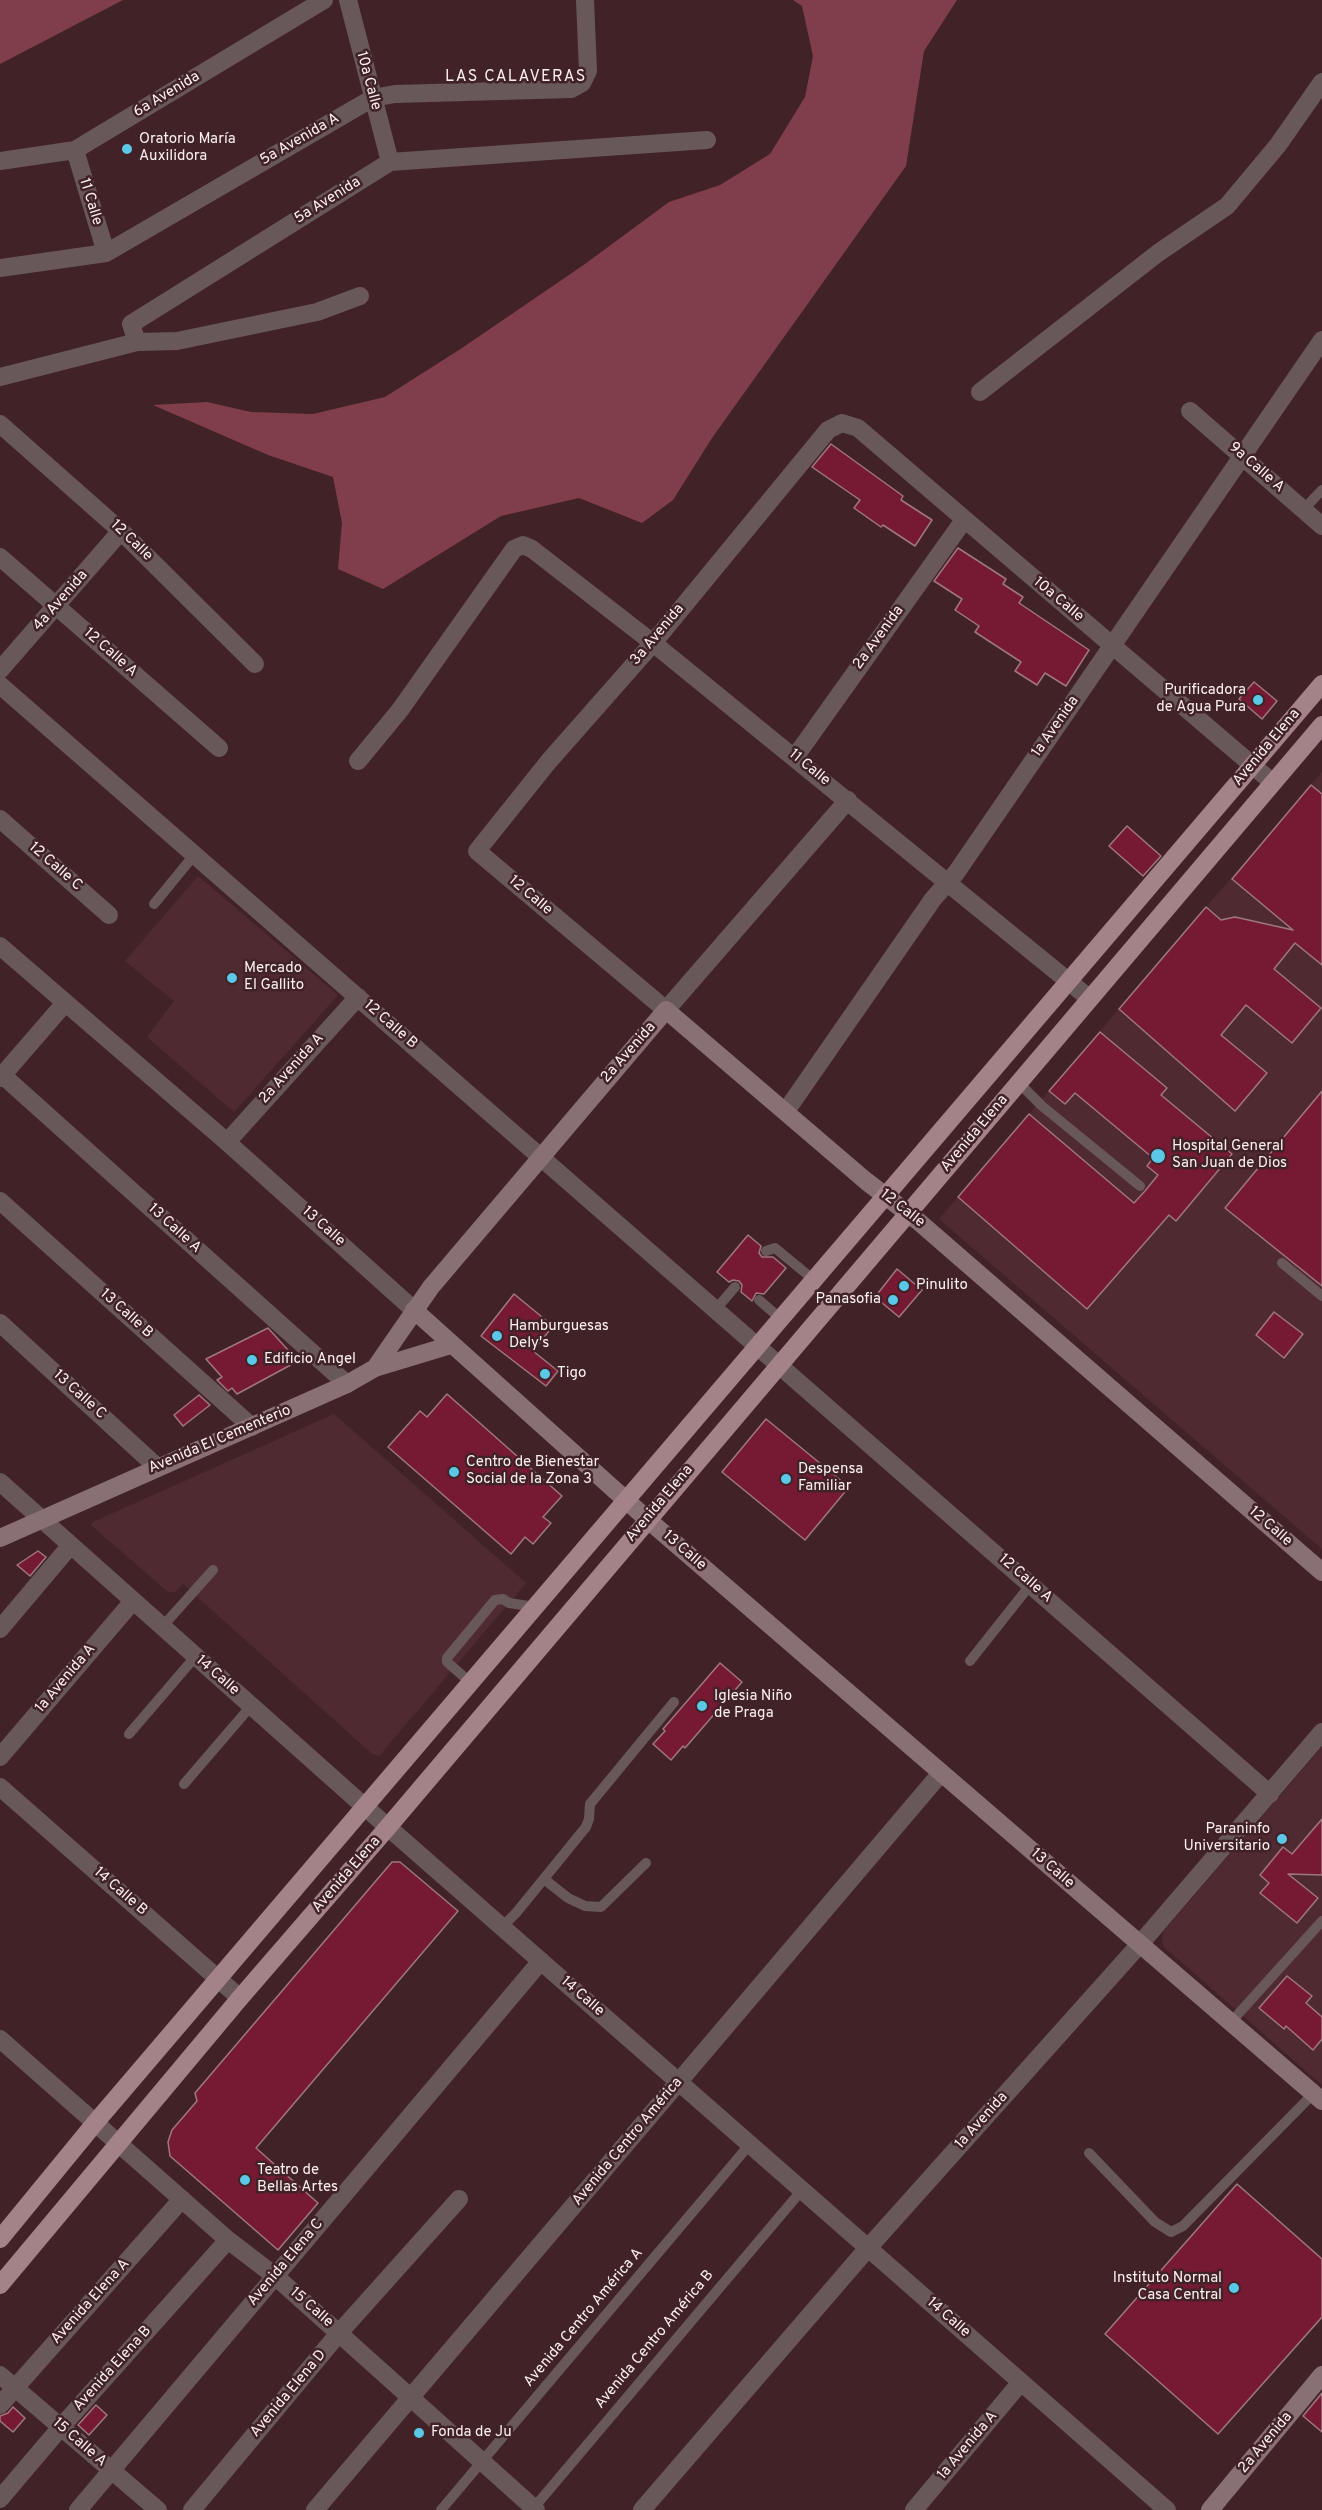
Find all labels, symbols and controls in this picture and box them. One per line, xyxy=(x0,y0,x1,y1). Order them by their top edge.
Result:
street label: 10a Calle xyxy=(352,50,384,112)
street label: 6a Avenida xyxy=(131,68,203,122)
district label: LAS CALAVERAS xyxy=(445,68,587,88)
street label: 5a Avenida A xyxy=(257,110,343,170)
place label: Oratorio María Auxilidora xyxy=(139,131,236,166)
marker: Oratorio María Auxilidora xyxy=(120,142,134,156)
street label: 5a Avenida xyxy=(292,174,364,228)
street label: 11 Calle xyxy=(74,176,106,228)
street label: 9a Calle A xyxy=(1225,439,1287,497)
street label: 12 Calle xyxy=(106,517,156,565)
street label: 4a Avenida xyxy=(30,567,92,635)
street label: 10a Calle xyxy=(1029,574,1087,626)
street label: 3a Avenida xyxy=(627,601,689,669)
street label: 2a Avenida xyxy=(850,603,908,673)
street label: 12 Calle A xyxy=(79,625,141,681)
place label: Purificadora de Agua Pura xyxy=(1156,682,1246,717)
street label: 1a Avenida xyxy=(1028,693,1084,761)
marker: Purificadora de Agua Pura xyxy=(1251,693,1265,707)
street label: Avenida Elena xyxy=(1230,706,1304,790)
street label: 11 Calle xyxy=(785,746,833,790)
street label: 12 Calle C xyxy=(25,839,85,895)
street label: 12 Calle xyxy=(504,872,556,920)
place label: Mercado El Gallito xyxy=(244,960,304,995)
marker: Mercado El Gallito xyxy=(225,971,239,985)
street label: 12 Calle B xyxy=(359,997,421,1053)
street label: 2a Avenida xyxy=(598,1019,660,1087)
street label: 2a Avenida A xyxy=(256,1030,328,1108)
street label: Avenida Elena xyxy=(938,1092,1012,1176)
place label: Hospital General San Juan de Dios xyxy=(1172,1138,1287,1173)
marker: Hospital General San Juan de Dios xyxy=(1149,1147,1167,1165)
street label: 12 Calle xyxy=(876,1186,928,1232)
street label: 13 Calle A xyxy=(144,1200,204,1258)
street label: 13 Calle xyxy=(298,1203,348,1251)
place label: Pinulito xyxy=(916,1277,968,1295)
marker: Pinulito xyxy=(897,1279,911,1293)
street label: 13 Calle B xyxy=(96,1286,156,1342)
place label: Panasofia xyxy=(816,1291,881,1309)
marker: Panasofia xyxy=(886,1293,900,1307)
place label: Hamburguesas Dely's xyxy=(509,1318,609,1353)
marker: Hamburguesas Dely's xyxy=(490,1329,504,1343)
place label: Edificio Angel xyxy=(264,1351,356,1369)
marker: Edificio Angel xyxy=(245,1353,259,1367)
place label: Tigo xyxy=(557,1365,586,1383)
street label: 13 Calle C xyxy=(49,1367,109,1423)
marker: Tigo xyxy=(538,1367,552,1381)
street label: Avenida El Cementerio xyxy=(146,1402,294,1478)
place label: Centro de Bienestar Social de la Zona 3 xyxy=(466,1454,599,1489)
place label: Despensa Familiar xyxy=(798,1461,863,1496)
street label: Avenida Elena xyxy=(623,1462,697,1546)
marker: Centro de Bienestar Social de la Zona 3 xyxy=(447,1465,461,1479)
marker: Despensa Familiar xyxy=(779,1472,793,1486)
street label: 12 Calle xyxy=(1245,1503,1295,1551)
street label: 13 Calle xyxy=(659,1527,709,1575)
street label: 12 Calle A xyxy=(994,1551,1056,1607)
street label: 1a Avenida A xyxy=(32,1641,100,1717)
street label: 14 Calle xyxy=(192,1652,242,1700)
place label: Iglesia Niño de Praga xyxy=(714,1688,792,1723)
marker: Iglesia Niño de Praga xyxy=(695,1699,709,1713)
place label: Paraninfo Universitario xyxy=(1184,1821,1270,1856)
marker: Paraninfo Universitario xyxy=(1275,1832,1289,1846)
street label: Avenida Elena xyxy=(309,1833,385,1917)
street label: 13 Calle xyxy=(1027,1845,1077,1893)
street label: 14 Calle B xyxy=(90,1864,150,1920)
street label: 14 Calle xyxy=(557,1973,607,2021)
street label: Avenida Centro América xyxy=(569,2074,687,2210)
street label: 1a Avenida xyxy=(952,2089,1012,2153)
place label: Teatro de Bellas Artes xyxy=(257,2162,338,2197)
marker: Teatro de Bellas Artes xyxy=(238,2173,252,2187)
street label: Avenida Elena C xyxy=(244,2216,328,2310)
street label: Avenida Centro América A xyxy=(521,2245,647,2391)
street label: Avenida Elena A xyxy=(48,2256,134,2348)
street label: Avenida Centro América B xyxy=(592,2267,718,2413)
place label: Instituto Normal Casa Central xyxy=(1113,2270,1222,2305)
marker: Instituto Normal Casa Central xyxy=(1227,2281,1241,2295)
street label: 15 Calle xyxy=(285,2284,337,2332)
street label: 14 Calle xyxy=(923,2294,973,2342)
street label: Avenida Elena B xyxy=(70,2323,156,2415)
street label: Avenida Elena D xyxy=(247,2347,331,2441)
street label: 1a Avenida A xyxy=(934,2408,1002,2484)
street label: 2a Avenida xyxy=(1235,2409,1297,2477)
street label: 15 Calle A xyxy=(48,2415,110,2471)
place label: Fonda de Ju xyxy=(431,2424,512,2442)
marker: Fonda de Ju xyxy=(412,2426,426,2440)

